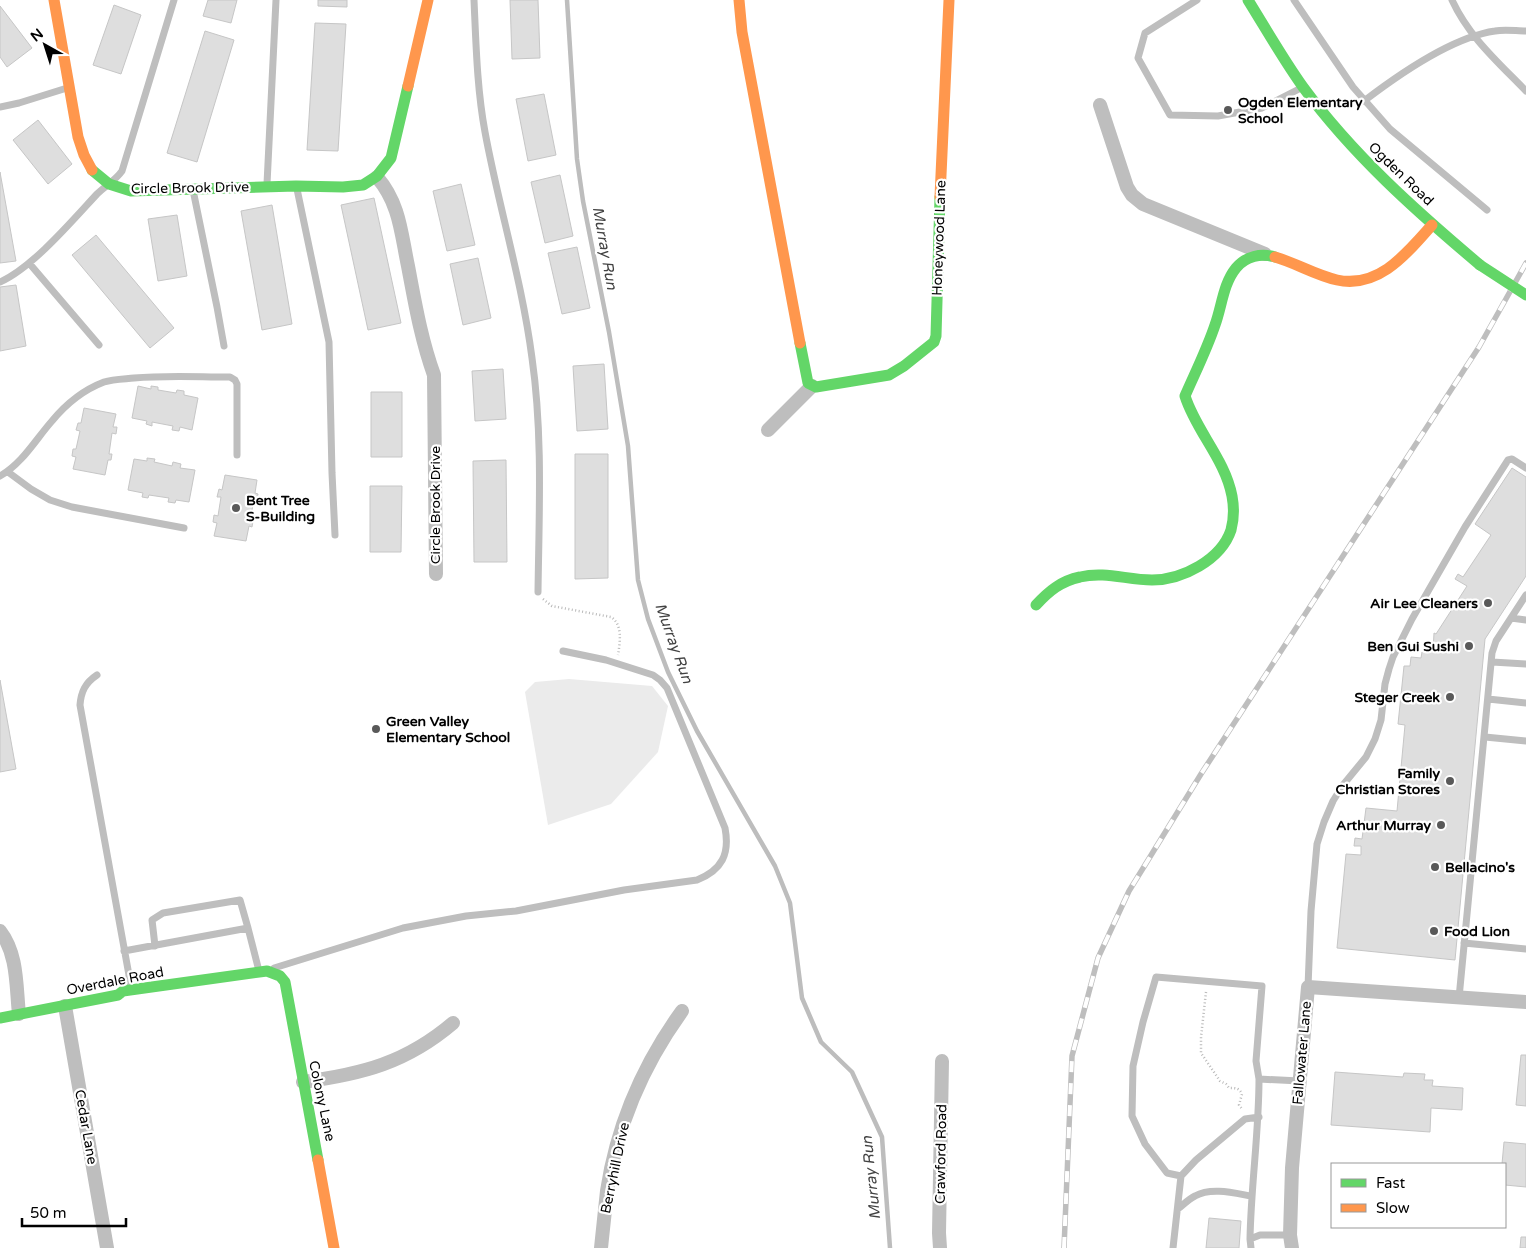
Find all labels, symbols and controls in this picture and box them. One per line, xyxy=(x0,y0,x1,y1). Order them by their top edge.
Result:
north arrow xyxy=(20,20,70,70)
text: N xyxy=(27,25,47,45)
place label: Ogden Elementary School xyxy=(1238,94,1363,127)
marker: Ogden Elementary School xyxy=(1222,104,1234,116)
street label: Ogden Road xyxy=(1365,139,1437,209)
street label: Circle Brook Drive xyxy=(131,178,249,198)
street label: Honeywood Lane xyxy=(928,180,950,296)
water label: Murray Run xyxy=(589,205,621,292)
street label: Circle Brook Drive xyxy=(427,446,444,564)
place label: Bent Tree S-Building xyxy=(246,492,315,525)
marker: Bent Tree S-Building xyxy=(230,502,242,514)
place label: Air Lee Cleaners xyxy=(1370,595,1478,612)
marker: Air Lee Cleaners xyxy=(1482,597,1494,609)
water label: Murray Run xyxy=(651,600,697,686)
place label: Ben Gui Sushi xyxy=(1367,638,1459,655)
marker: Ben Gui Sushi xyxy=(1463,640,1475,652)
place label: Steger Creek xyxy=(1354,689,1440,706)
marker: Steger Creek xyxy=(1444,691,1456,703)
place label: Green Valley Elementary School xyxy=(386,713,510,746)
marker: Green Valley Elementary School xyxy=(370,723,382,735)
place label: Family Christian Stores xyxy=(1335,765,1440,798)
marker: Family Christian Stores xyxy=(1444,775,1456,787)
place label: Arthur Murray xyxy=(1336,817,1431,834)
marker: Arthur Murray xyxy=(1435,819,1447,831)
place label: Bellacino's xyxy=(1445,859,1515,876)
marker: Bellacino's xyxy=(1429,861,1441,873)
place label: Food Lion xyxy=(1444,923,1510,940)
marker: Food Lion xyxy=(1428,925,1440,937)
street label: Overdale Road xyxy=(65,963,165,999)
street label: Fallowater Lane xyxy=(1289,1000,1315,1106)
street label: Colony Lane xyxy=(305,1059,339,1143)
street label: Cedar Lane xyxy=(71,1088,101,1166)
street label: Crawford Road xyxy=(932,1104,950,1204)
street label: Berryhill Drive xyxy=(597,1121,633,1215)
water label: Murray Run xyxy=(858,1134,884,1221)
legend xyxy=(1331,1163,1506,1228)
text: Fast xyxy=(1376,1174,1406,1192)
scale bar xyxy=(22,1196,126,1228)
text: Slow xyxy=(1376,1199,1410,1217)
text: 50 m xyxy=(30,1204,67,1222)

